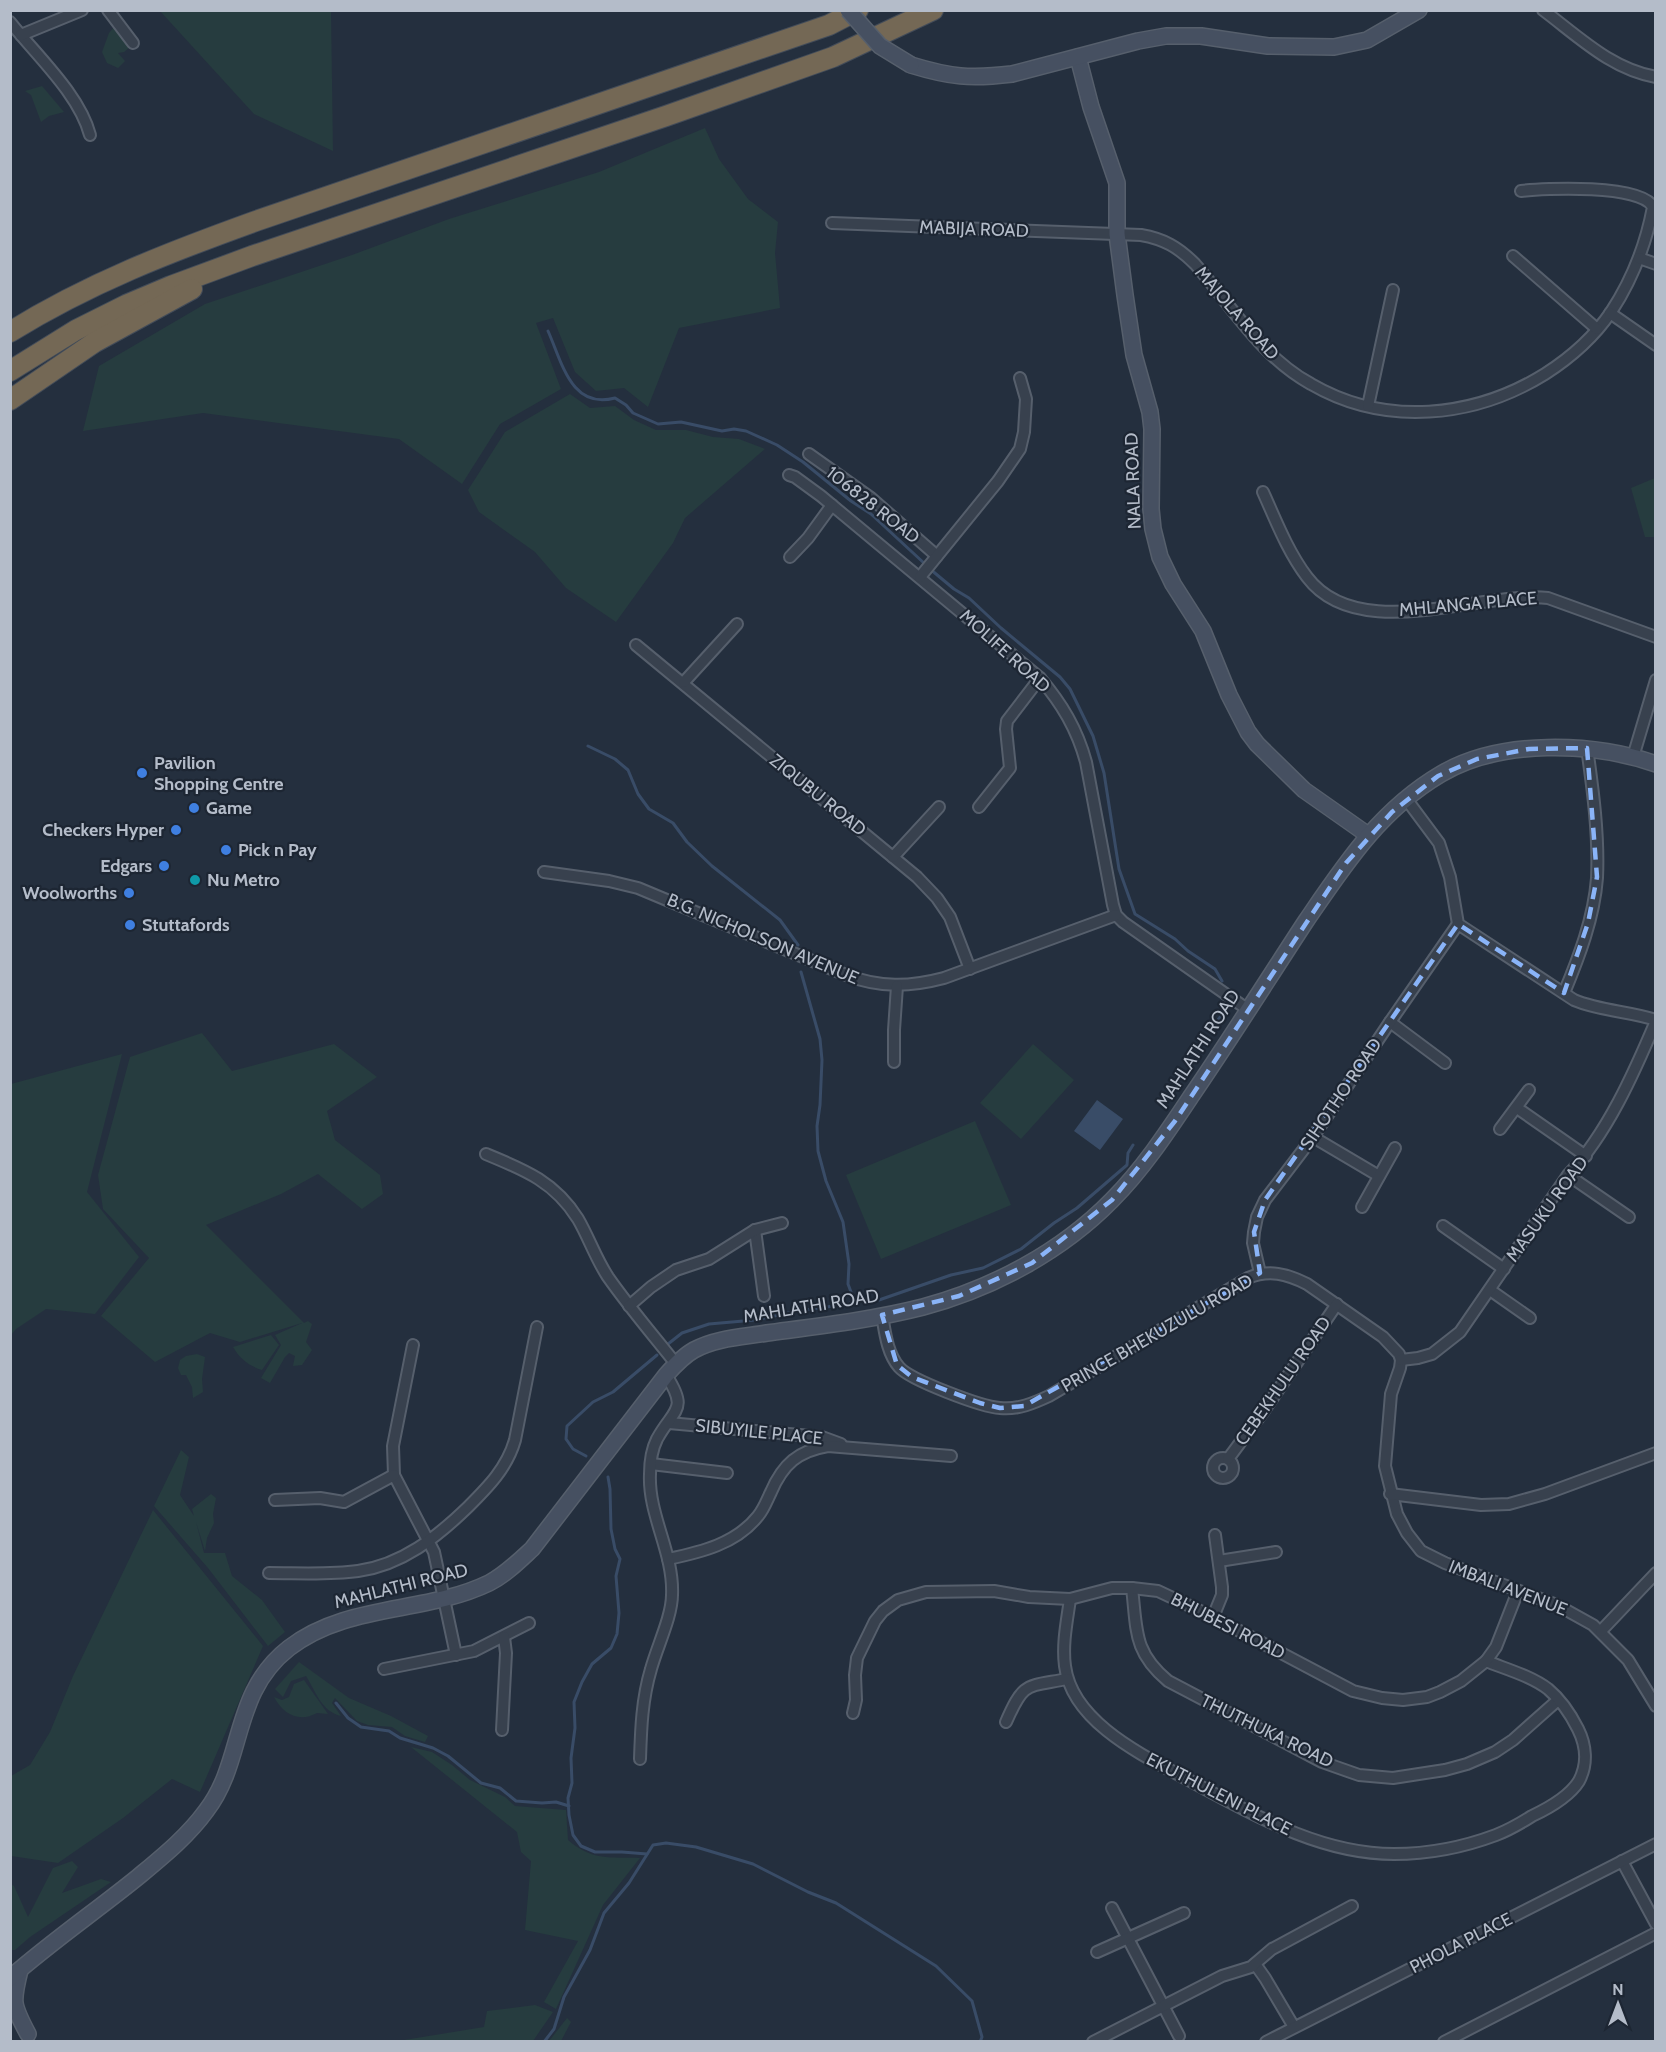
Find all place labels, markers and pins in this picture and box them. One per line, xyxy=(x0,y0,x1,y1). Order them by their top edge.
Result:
place label: Pavilion Shopping Centre xyxy=(154,752,284,795)
marker: Pavilion Shopping Centre xyxy=(135,766,149,780)
place label: Game xyxy=(206,797,252,819)
marker: Game xyxy=(187,801,201,815)
place label: Checkers Hyper xyxy=(42,819,164,841)
marker: Checkers Hyper xyxy=(169,823,183,837)
place label: Pick n Pay xyxy=(238,839,317,861)
marker: Pick n Pay xyxy=(219,843,233,857)
place label: Edgars xyxy=(100,855,152,877)
marker: Edgars xyxy=(157,859,171,873)
place label: Nu Metro xyxy=(207,869,280,891)
marker: Nu Metro xyxy=(188,873,202,887)
place label: Woolworths xyxy=(22,882,117,904)
marker: Woolworths xyxy=(122,886,136,900)
place label: Stuttafords xyxy=(142,914,230,936)
marker: Stuttafords xyxy=(123,918,137,932)

